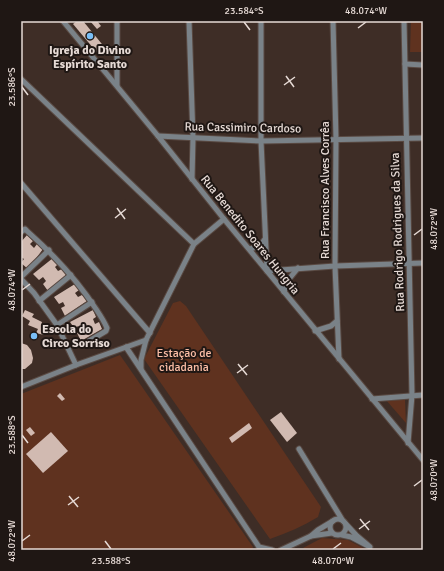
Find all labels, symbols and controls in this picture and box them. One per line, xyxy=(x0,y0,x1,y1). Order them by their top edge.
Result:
text: 23.584°S xyxy=(225,5,264,17)
text: 48.074°W xyxy=(345,5,387,17)
marker: Igreja do Divino Espírito Santo xyxy=(85,31,95,41)
place label: Igreja do Divino Espírito Santo xyxy=(49,43,131,72)
text: 23.586°S xyxy=(6,67,18,106)
street label: Rua Cassimiro Cardoso xyxy=(184,119,302,137)
street label: Rua Francisco Alves Corrêa xyxy=(318,121,333,259)
street label: Rua Rodrigo Rodrigues da Silva xyxy=(388,152,408,312)
street label: Rua Benedito Soares Hungria xyxy=(197,172,303,298)
text: 48.072°W xyxy=(428,208,440,250)
text: 48.074°W xyxy=(6,269,18,311)
place label: Escola do Circo Sorriso xyxy=(42,322,110,351)
marker: Escola do Circo Sorriso xyxy=(29,331,39,341)
park label: Estação de cidadania xyxy=(156,346,212,375)
text: 23.588°S xyxy=(6,415,18,454)
text: 48.070°W xyxy=(428,459,440,501)
text: 48.072°W xyxy=(6,520,18,562)
text: 23.588°S xyxy=(92,555,131,567)
text: 48.070°W xyxy=(312,555,354,567)

